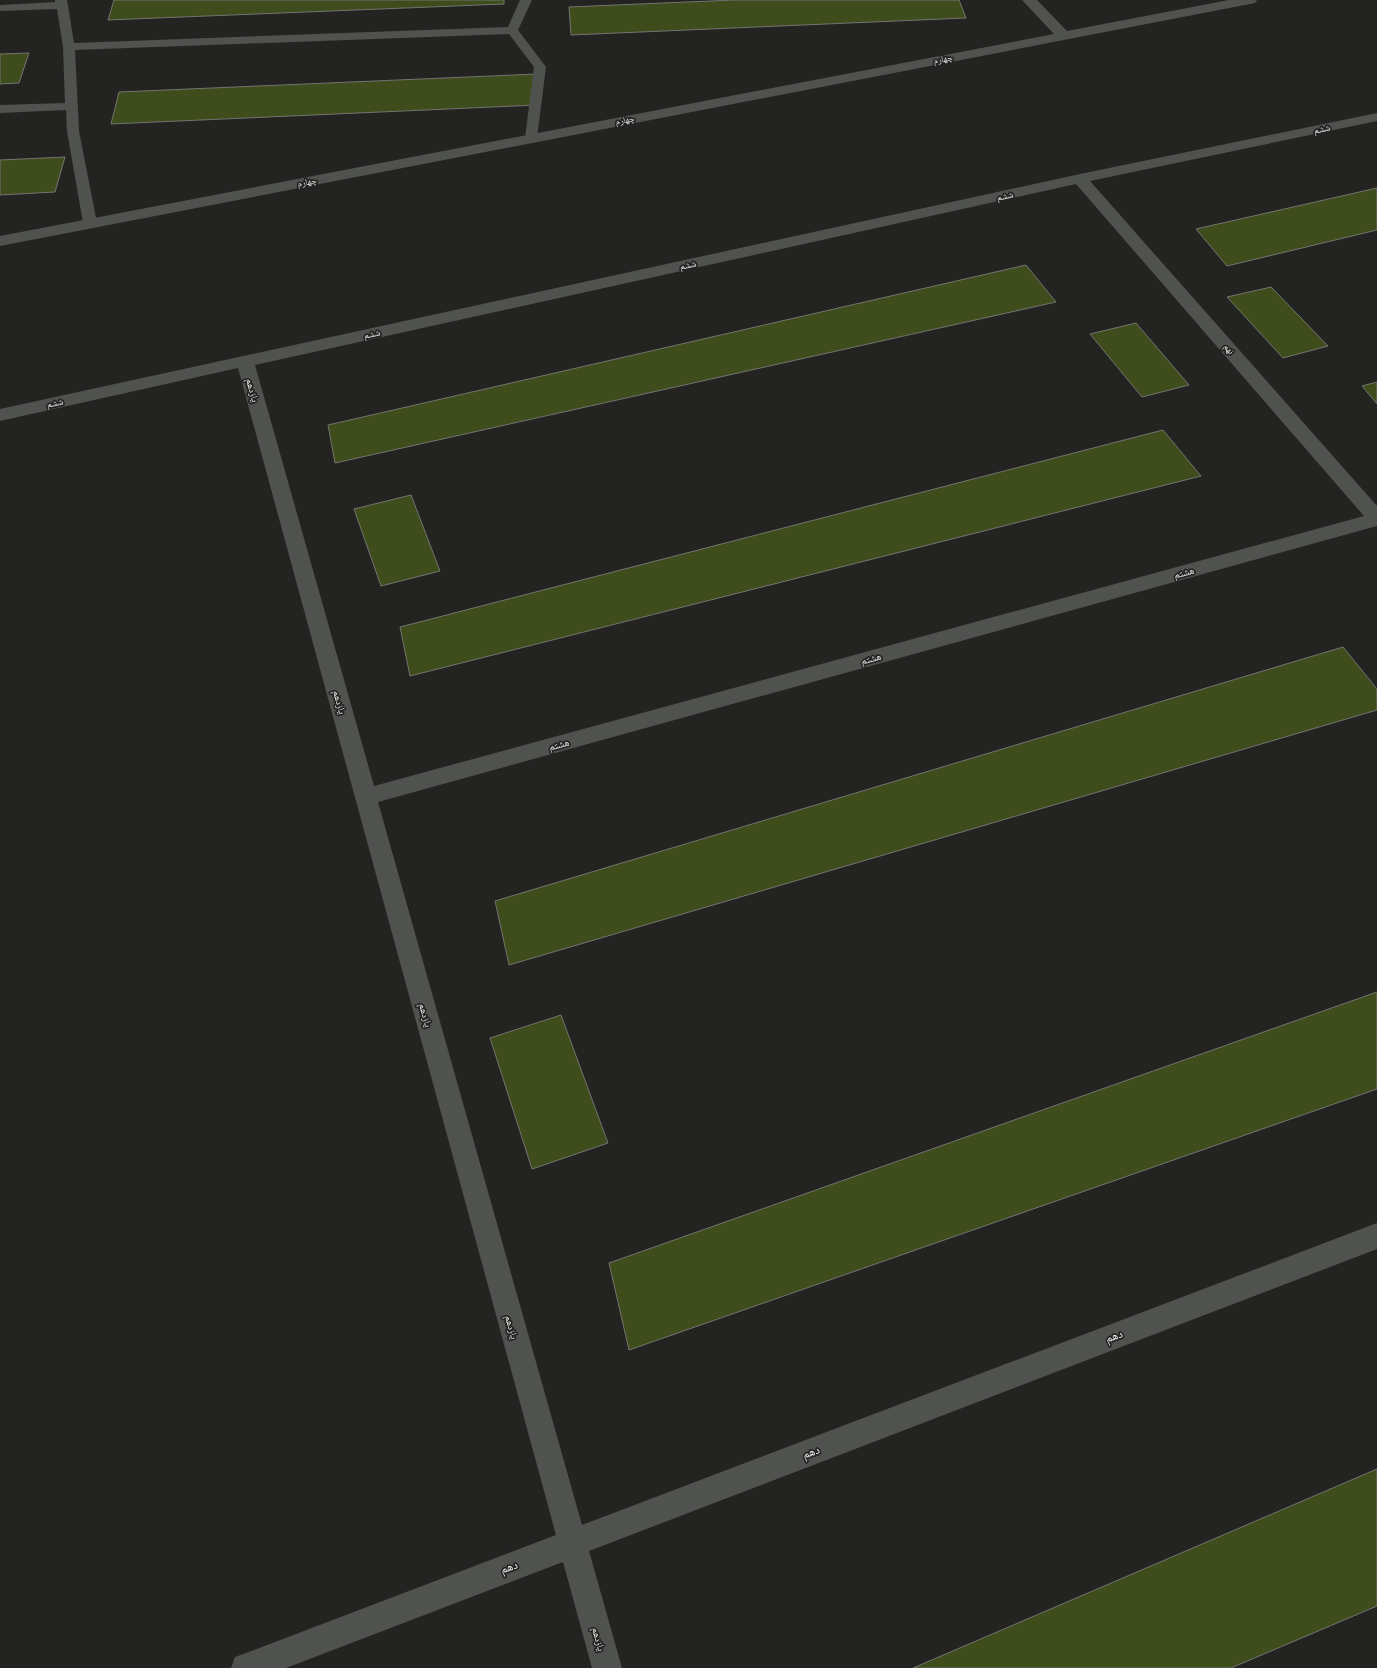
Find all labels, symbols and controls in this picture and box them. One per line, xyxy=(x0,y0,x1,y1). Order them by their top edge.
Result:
street label: چهارم xyxy=(932,51,954,68)
street label: چهارم xyxy=(614,112,636,129)
street label: ششم xyxy=(1313,121,1331,137)
street label: چهارم xyxy=(296,174,318,191)
street label: ششم xyxy=(996,188,1014,204)
street label: ششم xyxy=(679,257,697,273)
street label: ششم xyxy=(363,326,381,342)
street label: نهم xyxy=(1221,341,1237,357)
street label: یازدهم xyxy=(242,377,262,404)
street label: ششم xyxy=(46,395,64,411)
street label: هشتم xyxy=(1173,564,1196,582)
street label: هشتم xyxy=(860,650,883,668)
street label: یازدهم xyxy=(329,689,349,716)
street label: هشتم xyxy=(548,736,571,754)
street label: یازدهم xyxy=(415,1002,435,1029)
street label: یازدهم xyxy=(501,1314,521,1341)
street label: دهم xyxy=(1103,1325,1125,1347)
street label: دهم xyxy=(800,1441,822,1463)
street label: دهم xyxy=(498,1556,520,1578)
street label: یازدهم xyxy=(588,1626,608,1653)

